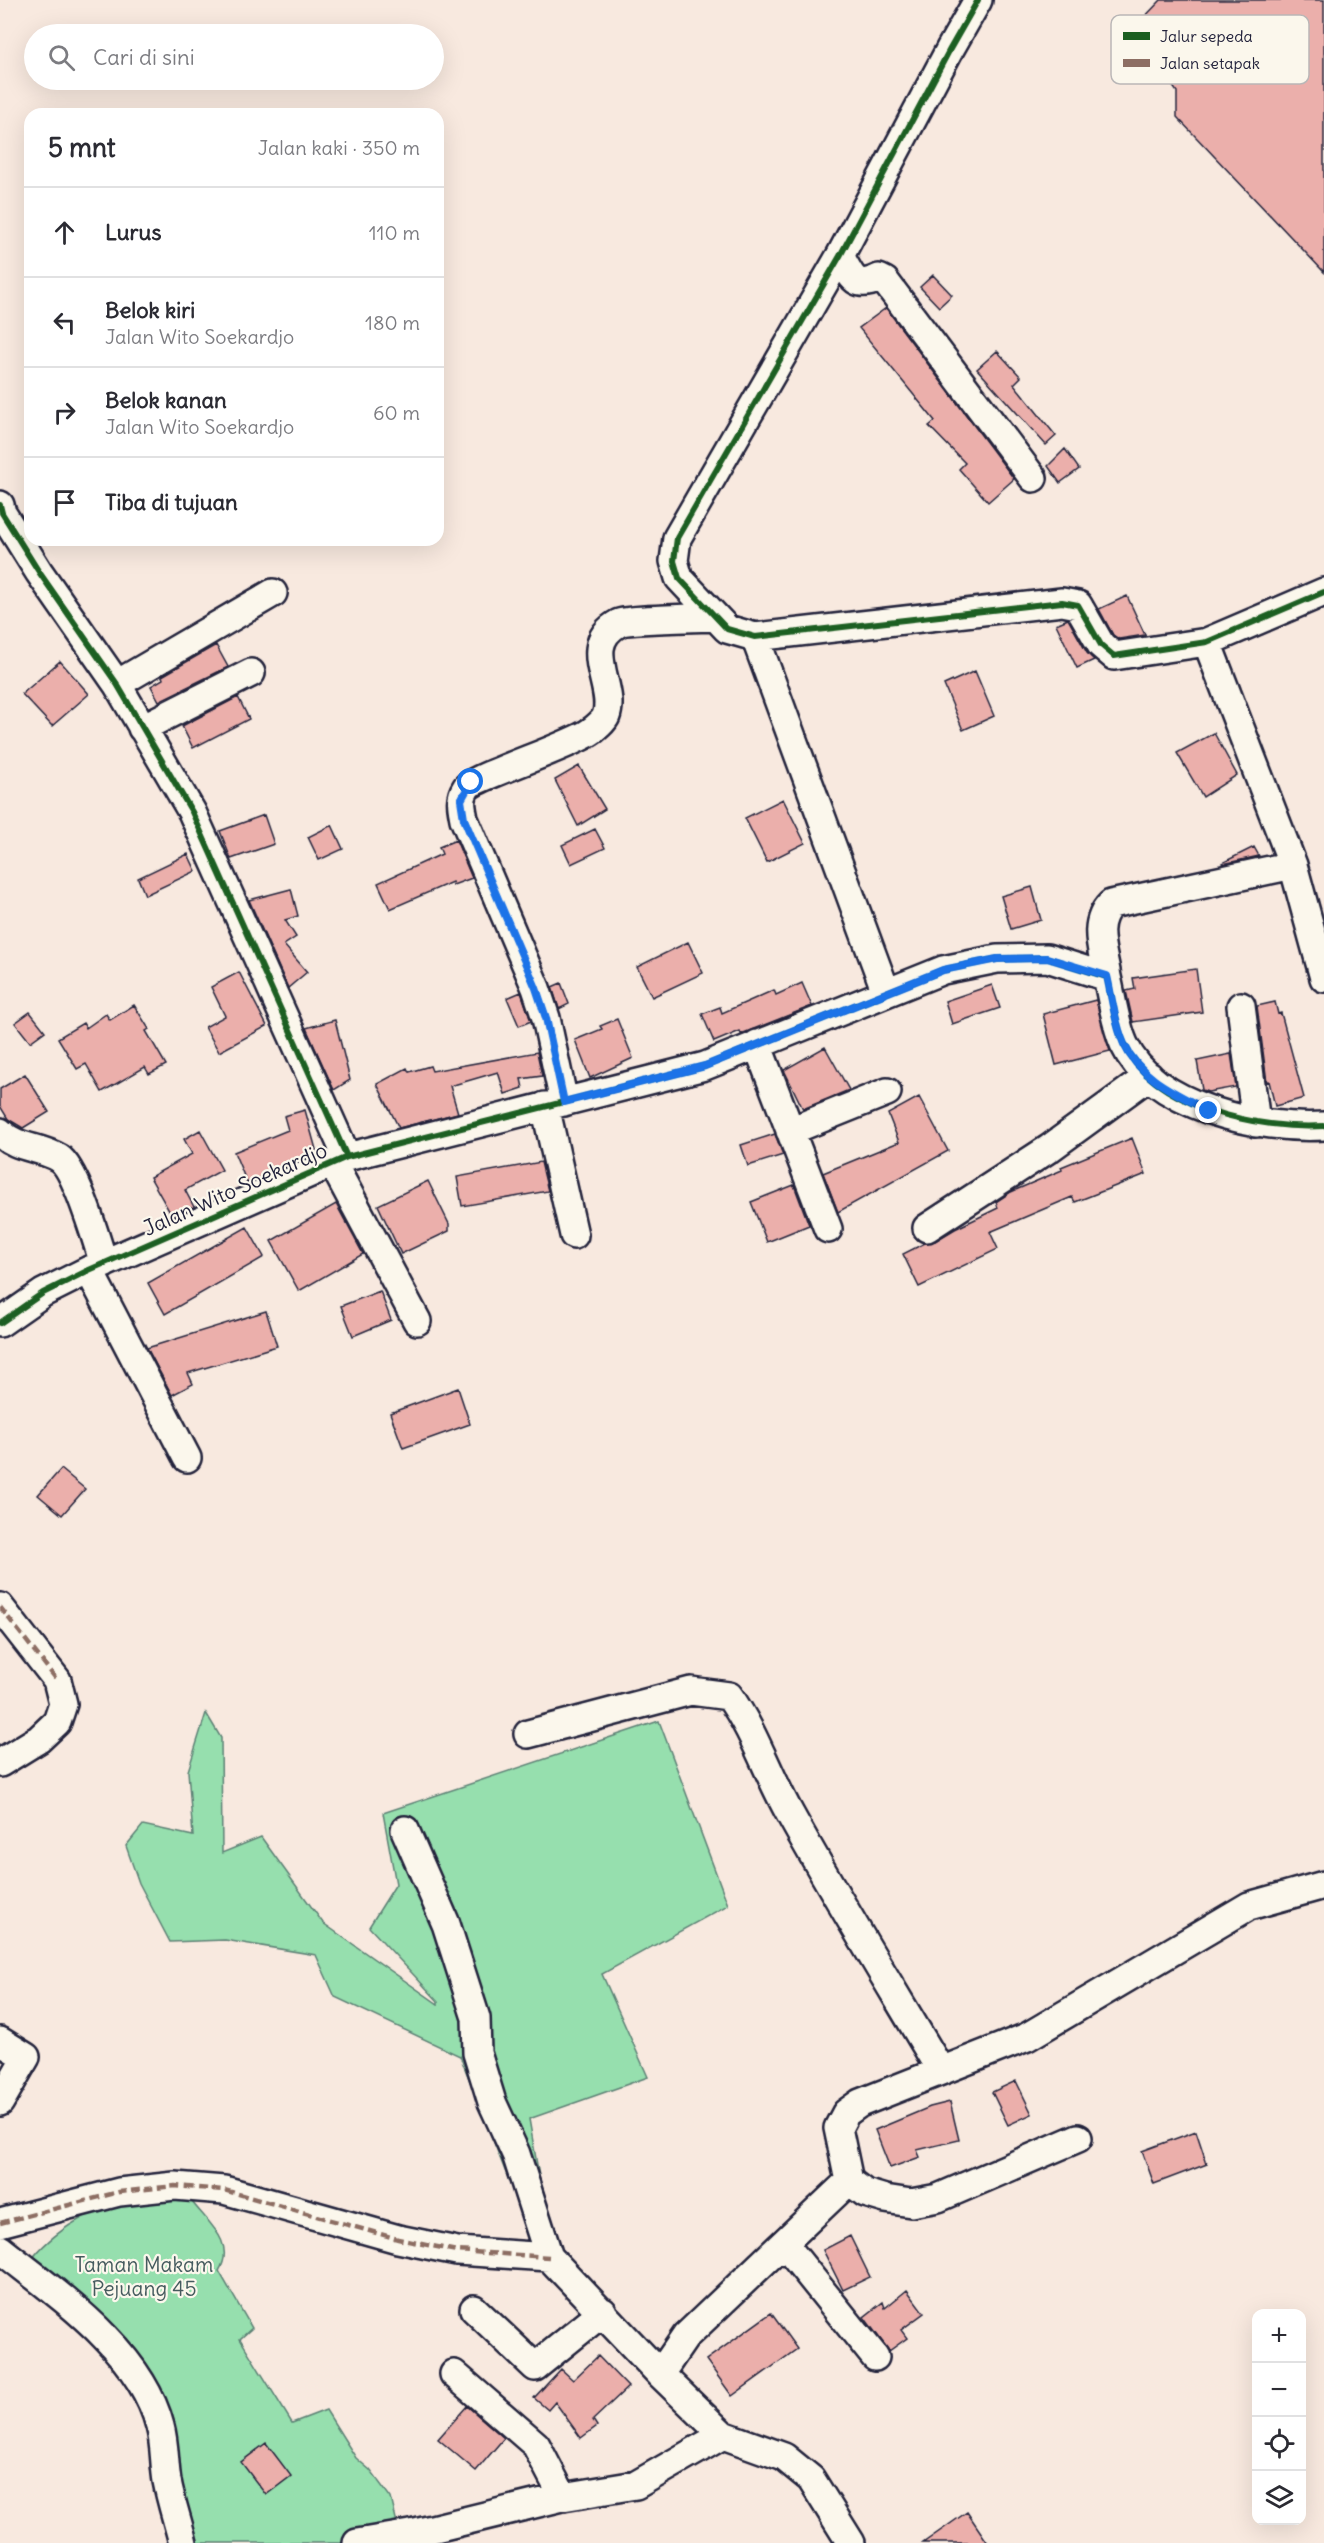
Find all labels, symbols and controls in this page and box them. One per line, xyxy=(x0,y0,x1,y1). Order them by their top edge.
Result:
legend xyxy=(1111,15,1309,84)
search box xyxy=(24,24,444,90)
text: Jalur sepeda xyxy=(1160,26,1253,46)
icon: search xyxy=(45,41,78,74)
text: Cari di sini xyxy=(93,43,195,71)
text: Jalan setapak xyxy=(1160,53,1260,73)
text: 5 mnt xyxy=(48,131,116,164)
text: Jalan kaki · 350 m xyxy=(258,135,420,160)
icon: ahead xyxy=(48,216,81,249)
text: Lurus xyxy=(105,218,161,246)
text: 110 m xyxy=(369,220,420,245)
text: Belok kiri xyxy=(105,296,195,324)
icon: left xyxy=(48,306,81,339)
text: 180 m xyxy=(365,310,420,335)
text: Jalan Wito Soekardjo xyxy=(105,324,294,349)
text: Belok kanan xyxy=(105,386,227,414)
icon: right xyxy=(48,396,81,429)
text: 60 m xyxy=(373,400,420,425)
text: Jalan Wito Soekardjo xyxy=(105,414,294,439)
icon: arrive xyxy=(48,486,81,519)
text: Tiba di tujuan xyxy=(105,488,238,516)
route start xyxy=(457,768,483,794)
route end xyxy=(1195,1097,1221,1123)
street label: Jalan Wito Soekardjo xyxy=(139,1136,331,1242)
park label: Taman Makam Pejuang 45 xyxy=(74,2251,214,2302)
map controls xyxy=(1252,2309,1306,2525)
button: + xyxy=(1252,2309,1306,2363)
button: − xyxy=(1252,2363,1306,2417)
button: locate xyxy=(1252,2417,1306,2471)
button: layers xyxy=(1252,2471,1306,2525)

